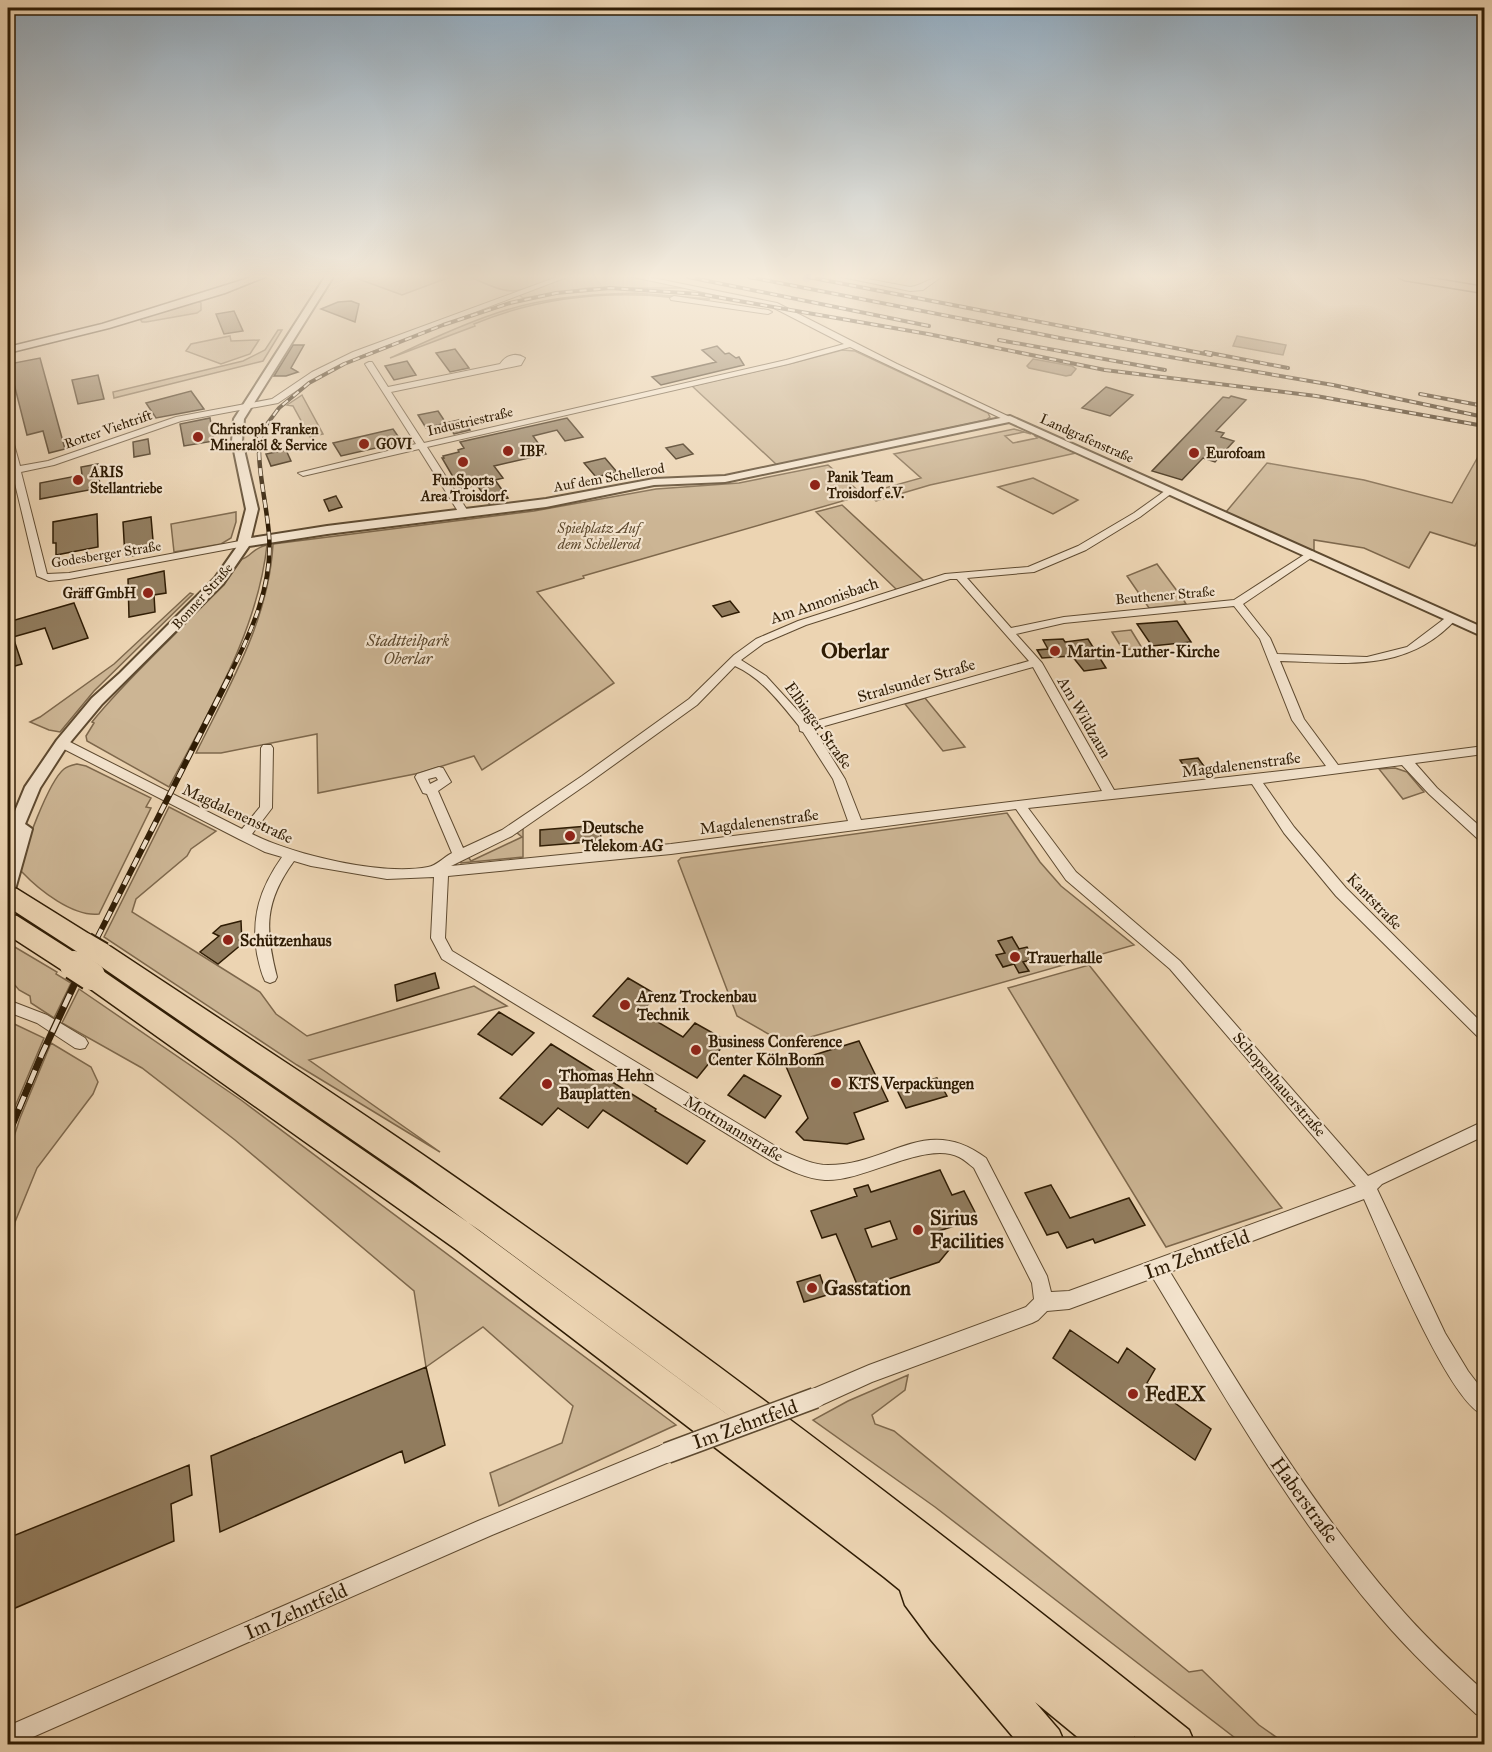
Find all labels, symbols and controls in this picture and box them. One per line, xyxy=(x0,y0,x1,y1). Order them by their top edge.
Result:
street label: Industriestraße xyxy=(426,403,515,440)
street label: Rotter Viehtrift xyxy=(62,407,154,452)
street label: Landgrafenstraße xyxy=(1037,410,1136,467)
place label: Christoph Franken Mineralöl & Service xyxy=(210,421,327,454)
marker: Christoph Franken Mineralöl & Service xyxy=(191,430,205,444)
place label: GOVI xyxy=(376,436,412,453)
marker: GOVI xyxy=(357,437,371,451)
place label: IBF xyxy=(520,443,545,460)
marker: IBF xyxy=(501,444,515,458)
place label: Eurofoam xyxy=(1206,445,1265,462)
marker: Eurofoam xyxy=(1187,446,1201,460)
marker: FunSports Area Troisdorf xyxy=(456,455,470,469)
street label: Auf dem Schellerod xyxy=(551,459,666,496)
place label: ARIS Stellantriebe xyxy=(89,464,162,497)
place label: Panik Team Troisdorf e.V. xyxy=(826,469,904,502)
place label: FunSports Area Troisdorf xyxy=(420,472,507,505)
marker: ARIS Stellantriebe xyxy=(71,473,85,487)
marker: Panik Team Troisdorf e.V. xyxy=(808,478,822,492)
park label: Spielplatz Auf dem Schellerod xyxy=(557,520,645,553)
street label: Godesberger Straße xyxy=(50,537,162,572)
street label: Bonner Straße xyxy=(168,560,237,633)
street label: Am Annonisbach xyxy=(767,573,881,628)
street label: Beuthener Straße xyxy=(1114,583,1216,608)
place label: Gräff GmbH xyxy=(63,585,136,602)
marker: Gräff GmbH xyxy=(141,586,155,600)
park label: Stadtteilpark Oberlar xyxy=(366,631,449,668)
district label: Oberlar xyxy=(821,637,890,664)
place label: Martin-Luther-Kirche xyxy=(1067,642,1220,661)
marker: Martin-Luther-Kirche xyxy=(1048,644,1062,658)
street label: Stralsunder Straße xyxy=(855,654,978,706)
street label: Am Wildzaun xyxy=(1053,672,1116,762)
street label: Elbinger Straße xyxy=(780,678,857,773)
street label: Magdalenenstraße xyxy=(1181,748,1302,782)
street label: Magdalenenstraße xyxy=(179,780,296,848)
street label: Magdalenenstraße xyxy=(699,805,820,839)
place label: Deutsche Telekom AG xyxy=(581,818,664,855)
marker: Deutsche Telekom AG xyxy=(563,829,577,843)
street label: Kantstraße xyxy=(1343,869,1407,934)
place label: Schützenhaus xyxy=(240,931,332,950)
marker: Schützenhaus xyxy=(221,933,235,947)
place label: Trauerhalle xyxy=(1026,948,1103,967)
marker: Trauerhalle xyxy=(1008,950,1022,964)
place label: Arenz Trockenbau Technik xyxy=(636,987,757,1024)
marker: Arenz Trockenbau Technik xyxy=(618,998,632,1012)
street label: Schopenhauerstraße xyxy=(1229,1028,1330,1141)
place label: Business Conference Center KölnBonn xyxy=(708,1032,842,1069)
marker: Business Conference Center KölnBonn xyxy=(689,1043,703,1057)
place label: Thomas Hehn Bauplatten xyxy=(558,1066,655,1104)
place label: KTS Verpackungen xyxy=(848,1074,975,1094)
marker: KTS Verpackungen xyxy=(829,1076,843,1090)
marker: Thomas Hehn Bauplatten xyxy=(540,1077,554,1091)
street label: Mottmannstraße xyxy=(681,1091,787,1166)
place label: Sirius Facilities xyxy=(930,1206,1005,1253)
marker: Sirius Facilities xyxy=(911,1223,925,1237)
street label: Im Zehntfeld xyxy=(1141,1224,1253,1284)
place label: Gasstation xyxy=(824,1276,911,1300)
marker: Gasstation xyxy=(805,1281,819,1295)
place label: FedEX xyxy=(1145,1382,1206,1406)
marker: FedEX xyxy=(1126,1387,1140,1401)
street label: Im Zehntfeld xyxy=(689,1394,801,1454)
street label: Haberstraße xyxy=(1266,1452,1344,1548)
street label: Im Zehntfeld xyxy=(241,1578,351,1644)

